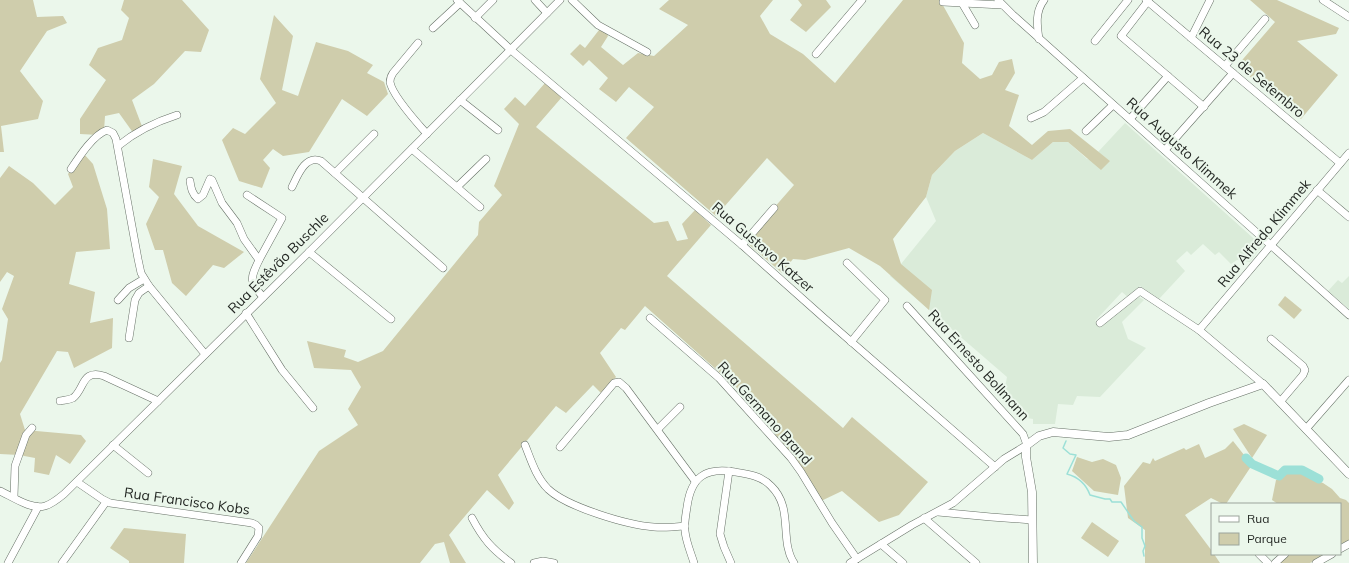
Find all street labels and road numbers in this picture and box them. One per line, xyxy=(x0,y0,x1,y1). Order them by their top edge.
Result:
street label: Rua 23 de Setembro xyxy=(1196,23,1308,121)
street label: Rua Augusto Klimmek xyxy=(1123,93,1242,203)
street label: Rua Alfredo Klimmek xyxy=(1213,175,1315,291)
street label: Rua Gustavo Katzer xyxy=(708,198,818,297)
street label: Rua Estêvão Buschle xyxy=(224,209,332,317)
street label: Rua Ernesto Bollmann xyxy=(924,306,1034,424)
street label: Rua Germano Brand xyxy=(714,358,816,468)
street label: Rua Francisco Kobs xyxy=(123,483,251,519)

